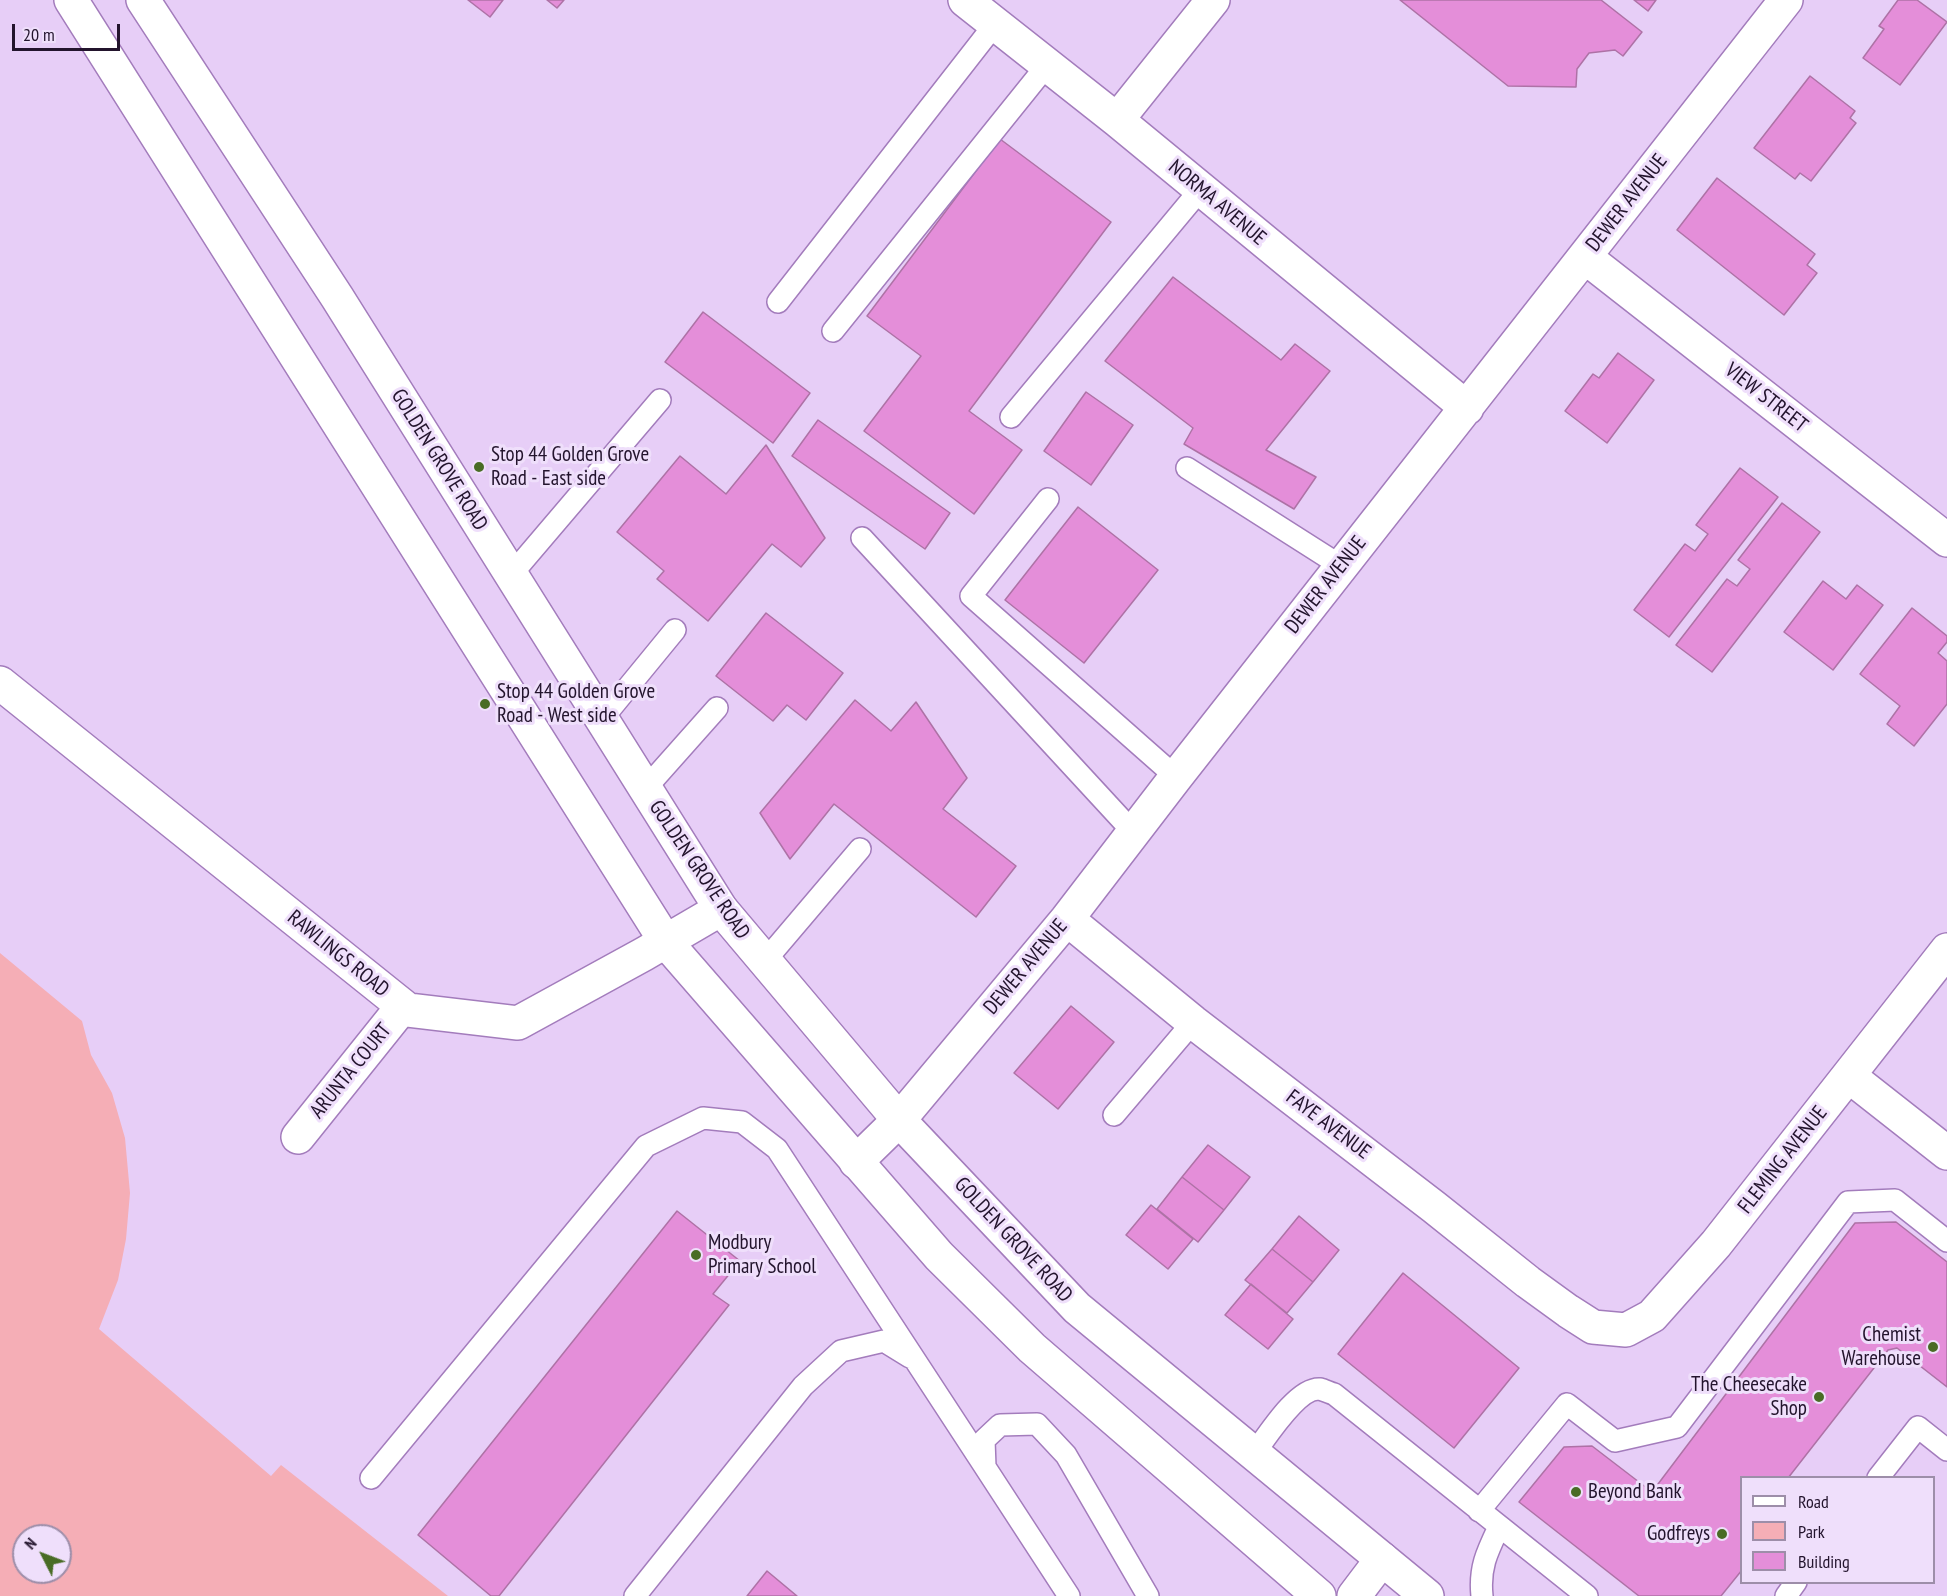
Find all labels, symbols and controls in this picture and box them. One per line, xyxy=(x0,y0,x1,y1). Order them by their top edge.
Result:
scale bar xyxy=(15,12,123,50)
text: 20 m xyxy=(23,23,55,46)
street label: DEWER AVENUE xyxy=(1581,149,1673,257)
street label: NORMA AVENUE xyxy=(1163,155,1271,251)
street label: VIEW STREET xyxy=(1720,358,1812,438)
street label: GOLDEN GROVE ROAD xyxy=(385,385,493,535)
place label: Stop 44 Golden Grove Road - East side xyxy=(491,442,649,492)
marker: Stop 44 Golden Grove Road - East side xyxy=(472,460,486,474)
street label: DEWER AVENUE xyxy=(1280,531,1372,639)
place label: Stop 44 Golden Grove Road - West side xyxy=(497,679,655,729)
marker: Stop 44 Golden Grove Road - West side xyxy=(478,697,492,711)
street label: GOLDEN GROVE ROAD xyxy=(643,796,755,944)
street label: RAWLINGS ROAD xyxy=(282,905,394,1003)
street label: DEWER AVENUE xyxy=(979,914,1073,1020)
street label: ARUNTA COURT xyxy=(305,1018,397,1124)
street label: FAYE AVENUE xyxy=(1281,1085,1375,1165)
street label: FLEMING AVENUE xyxy=(1733,1101,1833,1219)
street label: GOLDEN GROVE ROAD xyxy=(949,1172,1077,1308)
place label: Modbury Primary School xyxy=(708,1230,816,1280)
marker: Modbury Primary School xyxy=(689,1248,703,1262)
place label: Chemist Warehouse xyxy=(1842,1322,1921,1372)
marker: Chemist Warehouse xyxy=(1926,1340,1940,1354)
place label: The Cheesecake Shop xyxy=(1691,1372,1807,1422)
marker: The Cheesecake Shop xyxy=(1812,1390,1826,1404)
legend xyxy=(1740,1476,1935,1584)
place label: Beyond Bank xyxy=(1588,1479,1682,1505)
marker: Beyond Bank xyxy=(1569,1485,1583,1499)
text: Road xyxy=(1798,1490,1829,1513)
text: Park xyxy=(1798,1520,1825,1543)
place label: Godfreys xyxy=(1647,1521,1710,1547)
north arrow xyxy=(12,1524,72,1584)
marker: Godfreys xyxy=(1715,1527,1729,1541)
text: N xyxy=(20,1533,40,1553)
text: Building xyxy=(1798,1550,1850,1573)

